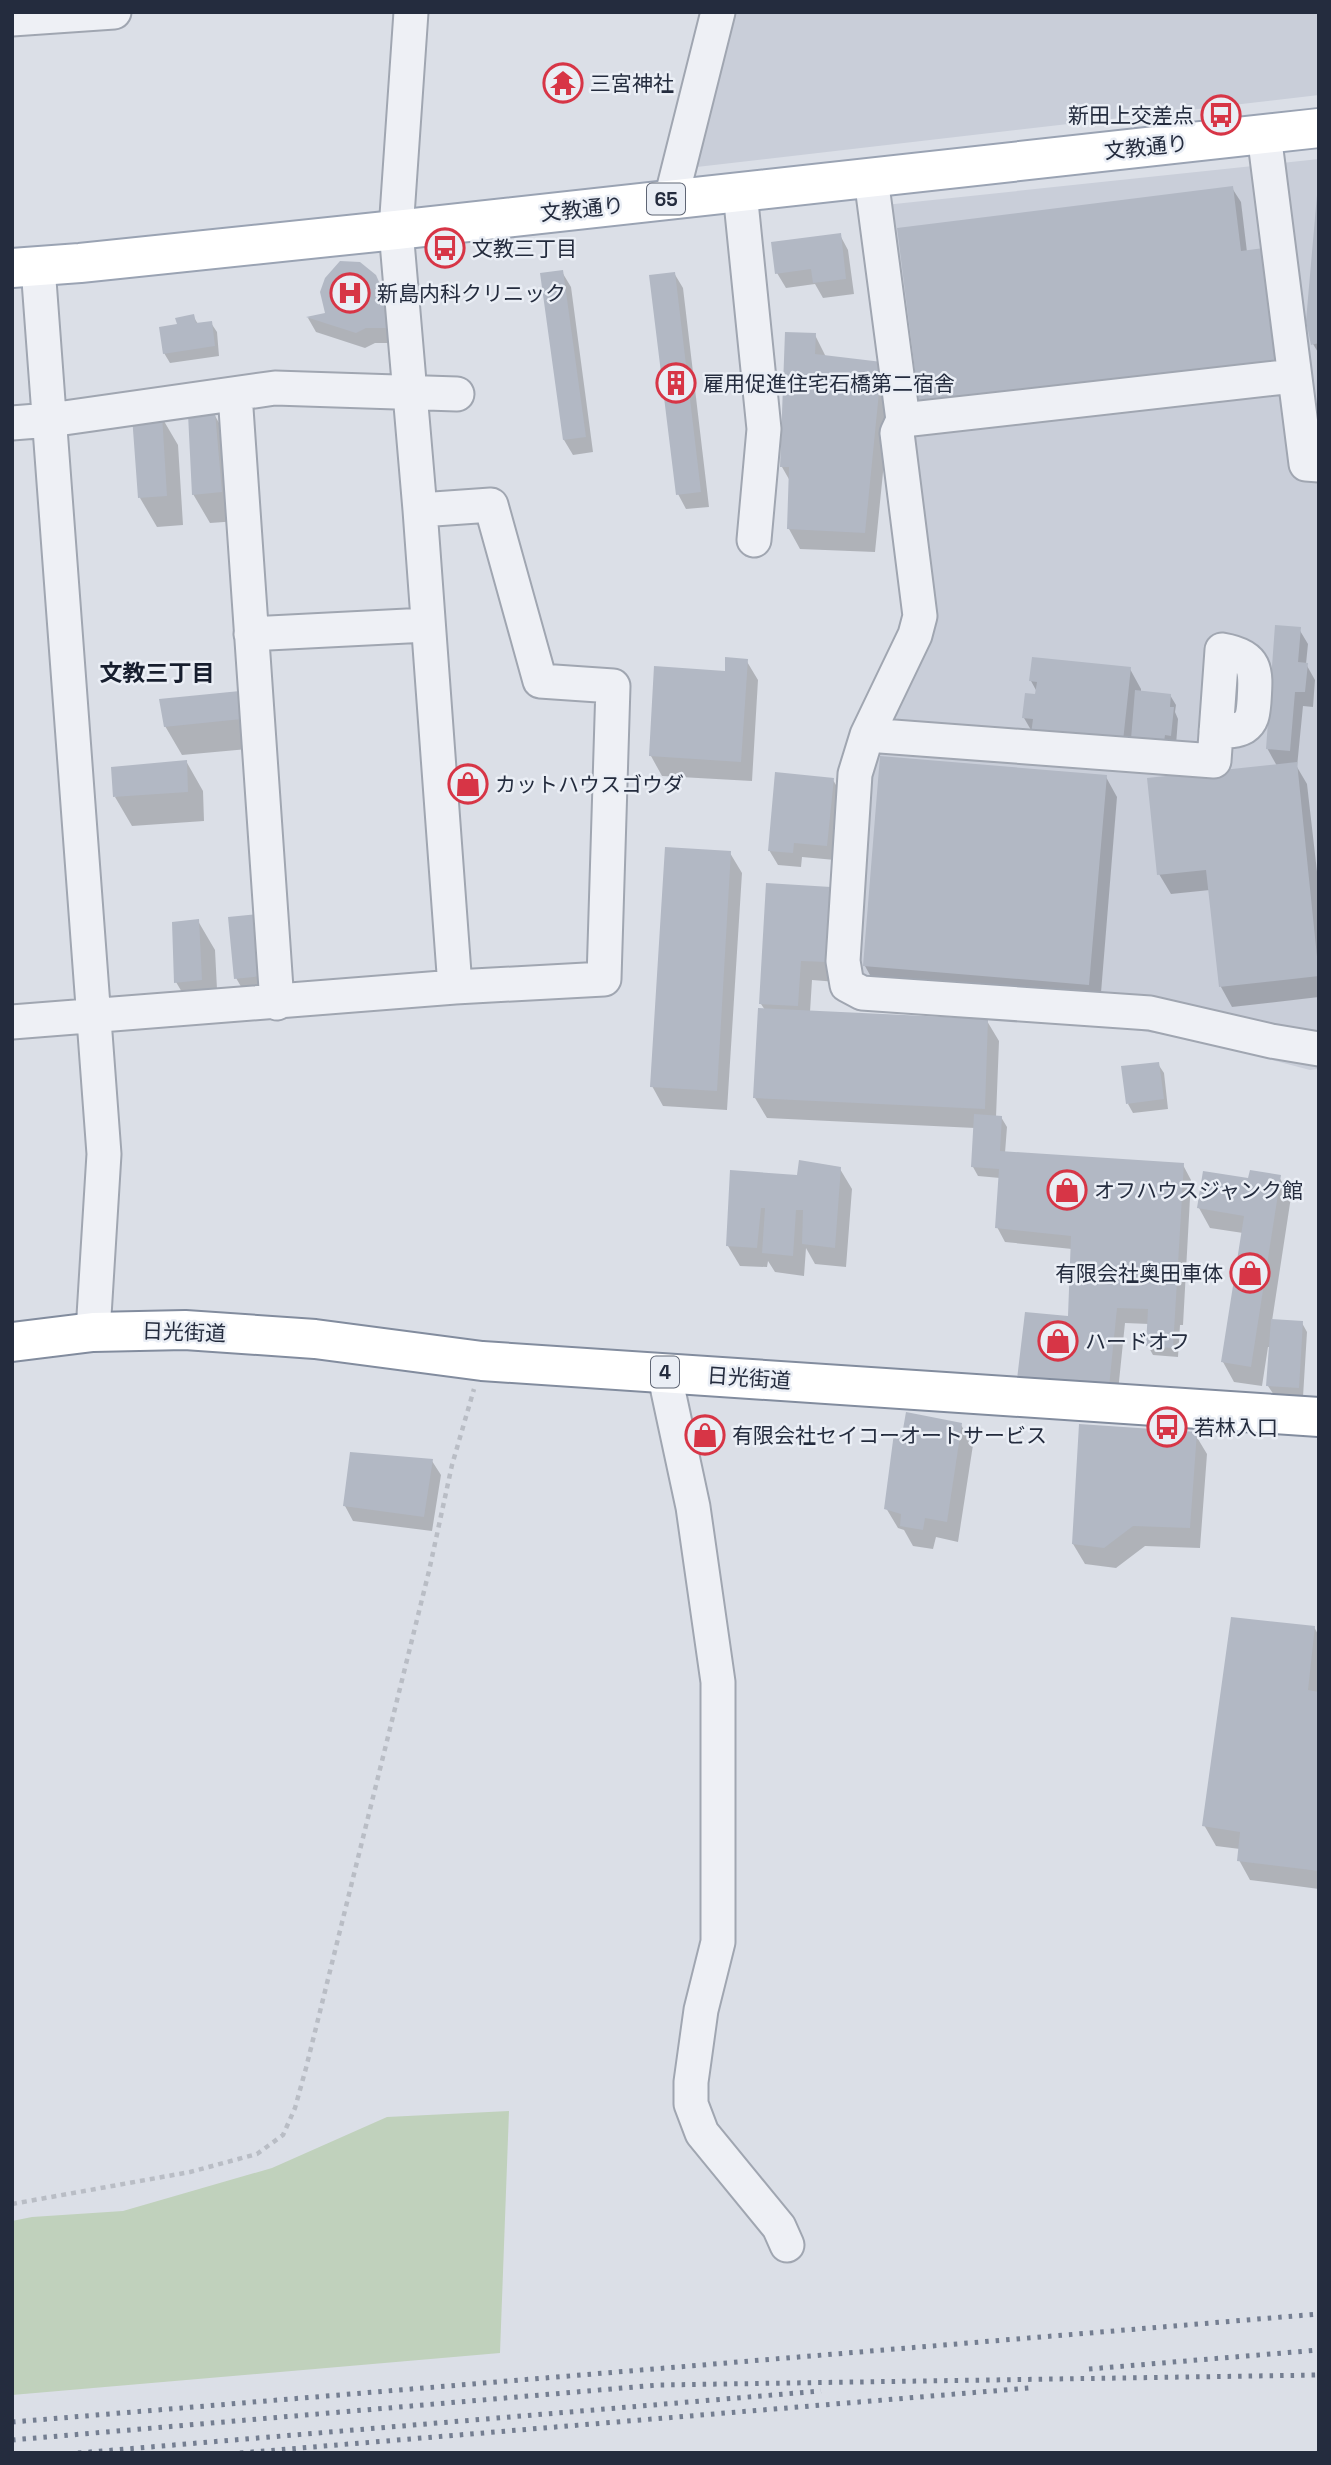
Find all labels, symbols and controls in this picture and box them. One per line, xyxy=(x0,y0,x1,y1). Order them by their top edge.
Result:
temple icon: 三宮神社 xyxy=(542,62,584,104)
place label: 三宮神社 xyxy=(590,70,674,97)
bus stop icon: 新田上交差点 xyxy=(1200,94,1242,136)
place label: 新田上交差点 xyxy=(1068,102,1194,129)
street label: 文教通り xyxy=(1103,129,1189,165)
road number: 65 xyxy=(647,183,685,214)
street label: 文教通り xyxy=(539,191,625,227)
bus stop icon: 文教三丁目 xyxy=(424,227,466,269)
place label: 文教三丁目 xyxy=(472,235,577,262)
hospital icon: 新島内科クリニック xyxy=(329,272,371,314)
place label: 新島内科クリニック xyxy=(377,280,566,307)
building icon: 雇用促進住宅石橋第二宿舎 xyxy=(655,362,697,404)
place label: 雇用促進住宅石橋第二宿舎 xyxy=(703,370,955,397)
district label: 文教三丁目 xyxy=(100,658,215,688)
shop icon: カットハウスゴウダ xyxy=(447,763,489,805)
place label: カットハウスゴウダ xyxy=(495,771,684,798)
shop icon: オフハウスジャンク館 xyxy=(1046,1169,1088,1211)
place label: オフハウスジャンク館 xyxy=(1094,1177,1303,1204)
shop icon: 有限会社奥田車体 xyxy=(1229,1252,1271,1294)
place label: 有限会社奥田車体 xyxy=(1055,1260,1223,1287)
street label: 日光街道 xyxy=(142,1317,226,1347)
shop icon: ハードオフ xyxy=(1037,1320,1079,1362)
place label: ハードオフ xyxy=(1085,1328,1190,1355)
road number: 4 xyxy=(651,1356,679,1388)
street label: 日光街道 xyxy=(706,1362,792,1394)
bus stop icon: 若林入口 xyxy=(1146,1406,1188,1448)
shop icon: 有限会社セイコーオートサービス xyxy=(684,1414,726,1456)
place label: 若林入口 xyxy=(1194,1414,1278,1441)
place label: 有限会社セイコーオートサービス xyxy=(732,1422,1047,1449)

